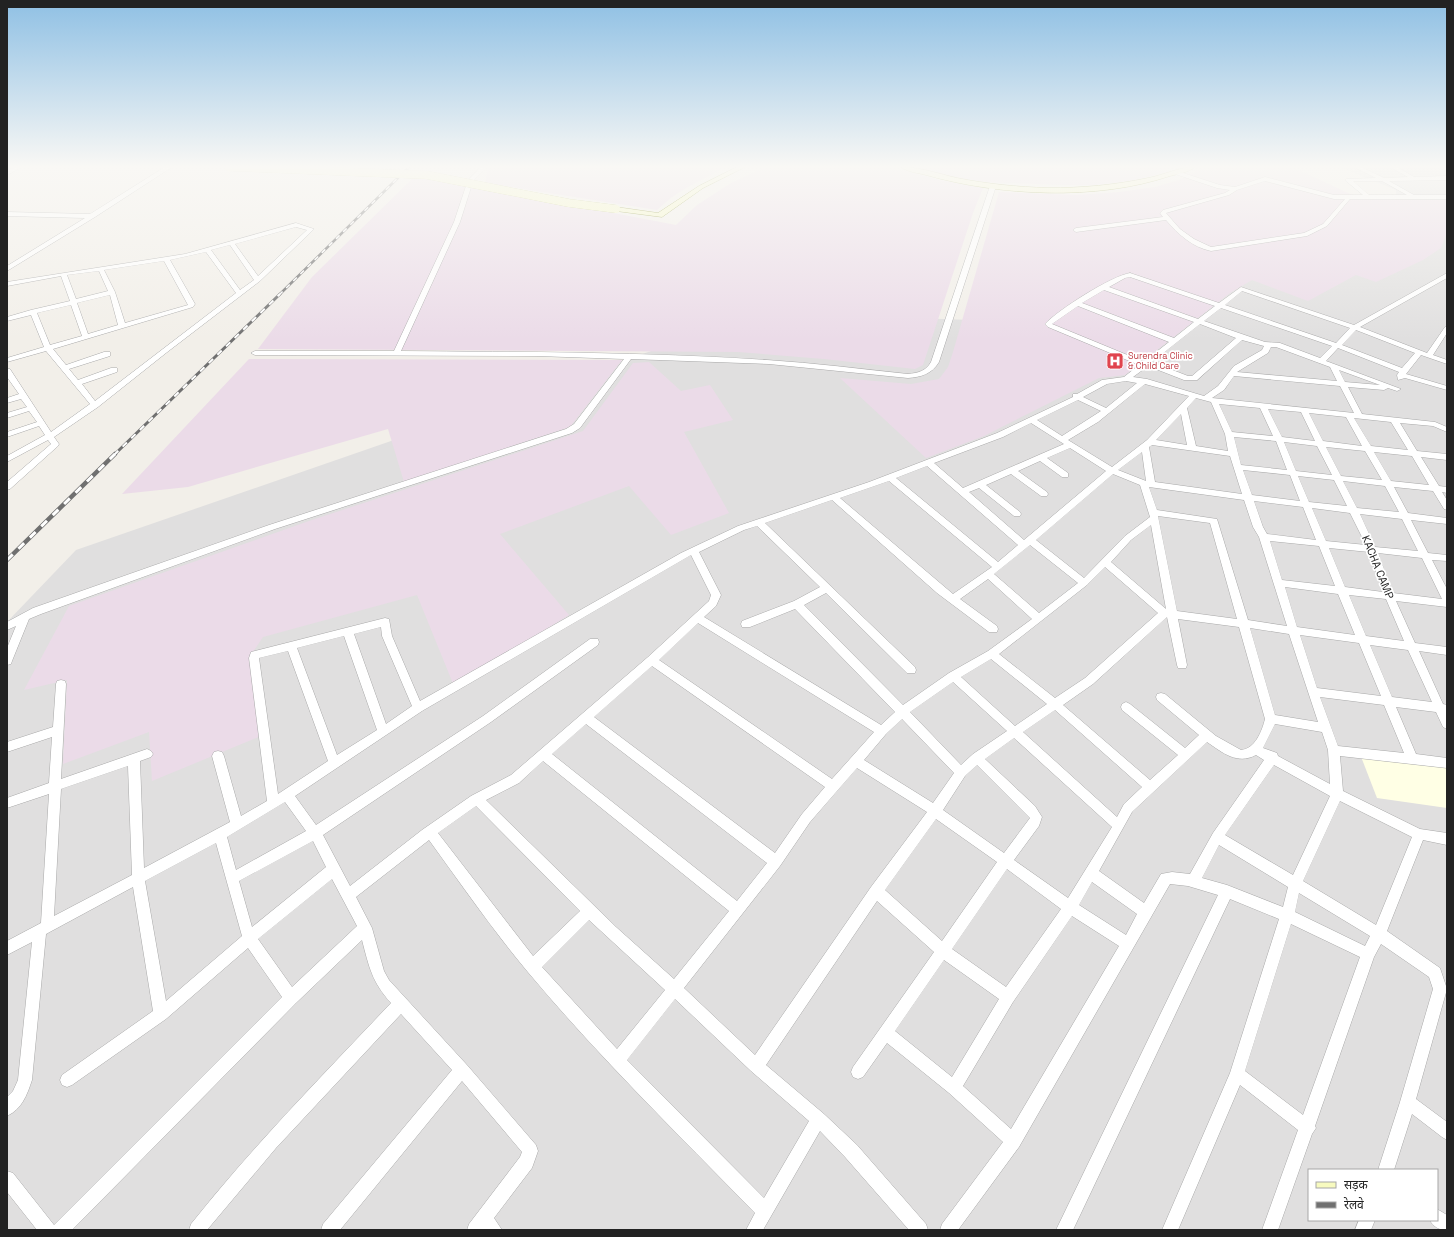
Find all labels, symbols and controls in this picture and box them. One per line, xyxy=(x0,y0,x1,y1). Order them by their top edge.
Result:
place label: Surendra Clinic & Child Care xyxy=(1128,350,1193,372)
hospital icon: Surendra Clinic & Child Care xyxy=(1105,351,1125,371)
street label: KACHA CAMP xyxy=(1359,533,1397,601)
legend xyxy=(1308,1169,1438,1221)
text: सड़क xyxy=(1344,1177,1369,1193)
text: रेलवे xyxy=(1344,1197,1364,1213)

